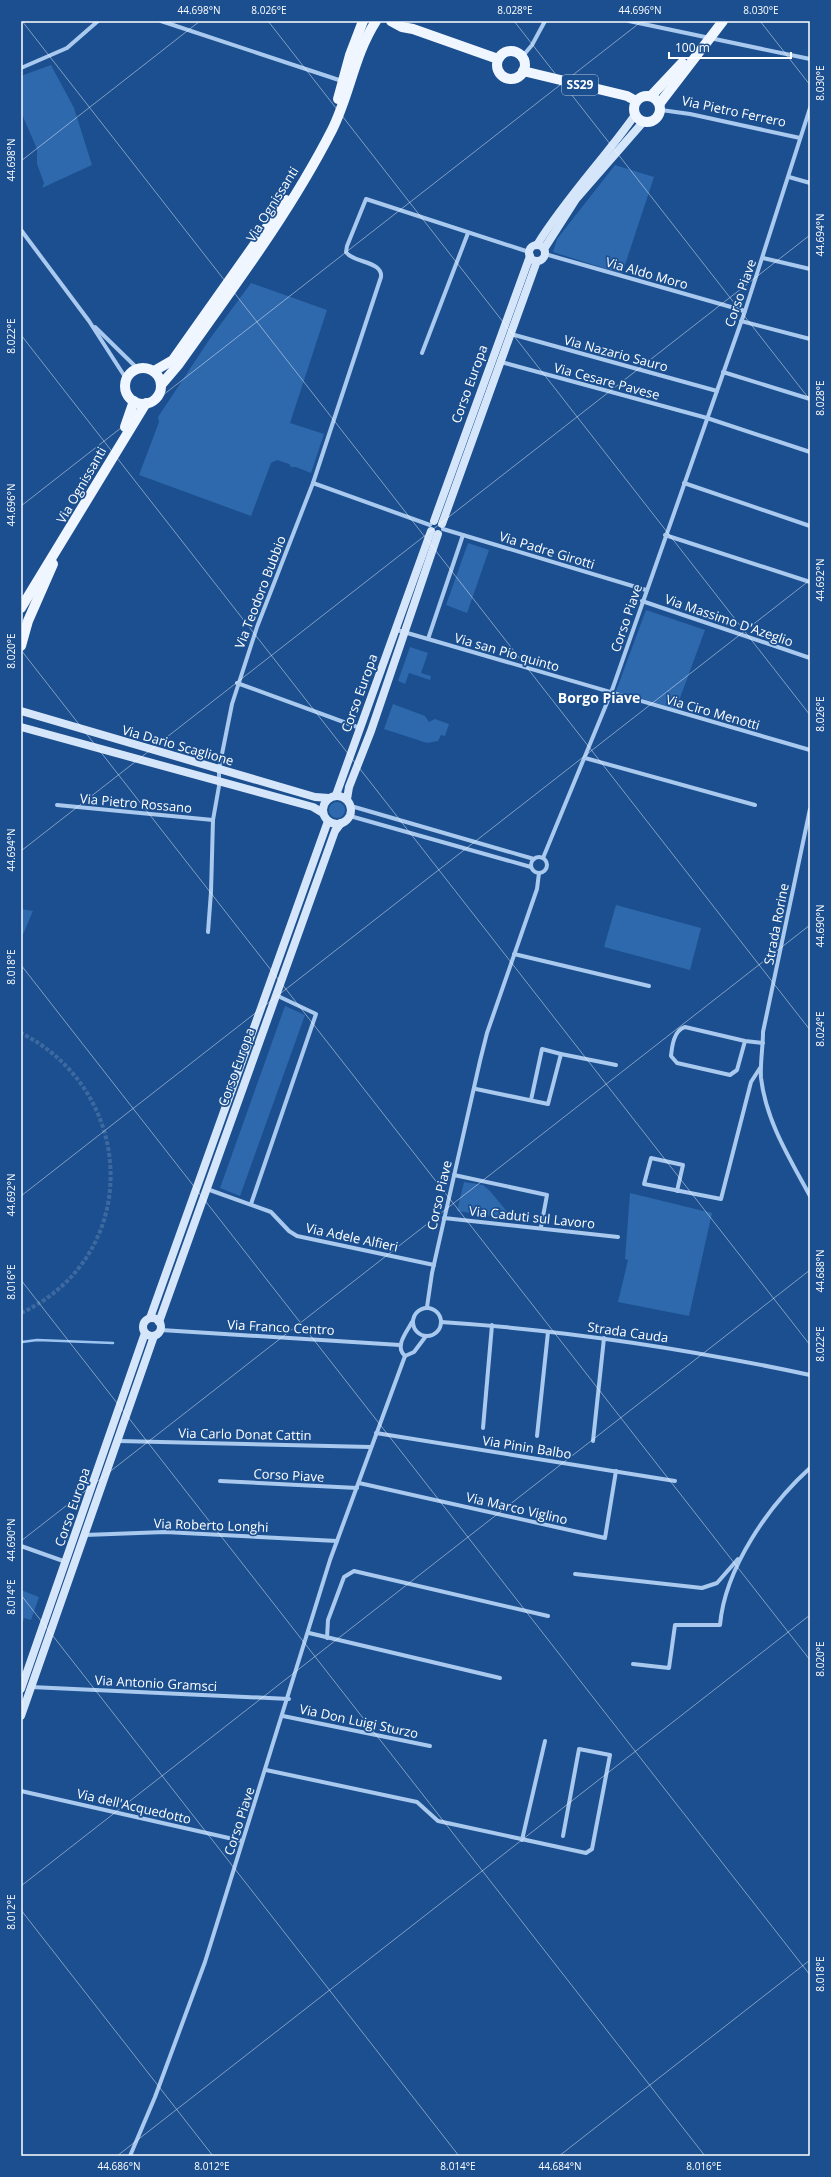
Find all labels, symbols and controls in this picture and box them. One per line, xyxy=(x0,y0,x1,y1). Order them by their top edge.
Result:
text: 44.698°N xyxy=(177,3,221,17)
text: 8.026°E xyxy=(251,3,287,17)
text: 8.028°E xyxy=(497,3,533,17)
text: 44.696°N xyxy=(618,3,662,17)
text: 8.030°E xyxy=(743,3,779,17)
scale bar xyxy=(669,34,791,60)
text: 100 m xyxy=(675,39,710,56)
text: 8.030°E xyxy=(813,65,827,101)
road number: SS29 xyxy=(562,75,598,95)
street label: Via Pietro Ferrero xyxy=(680,91,788,131)
text: 44.698°N xyxy=(4,138,18,182)
street label: Via Ognissanti xyxy=(242,163,302,245)
text: 44.694°N xyxy=(813,213,827,257)
street label: Via Aldo Moro xyxy=(604,253,690,293)
street label: Corso Piave xyxy=(720,257,760,329)
text: 8.022°E xyxy=(4,318,18,354)
street label: Via Nazario Sauro xyxy=(562,330,670,376)
street label: Corso Europa xyxy=(446,342,492,426)
street label: Via Cesare Pavese xyxy=(552,358,662,404)
text: 8.028°E xyxy=(813,380,827,416)
street label: Via Ognissanti xyxy=(52,443,110,527)
text: 44.696°N xyxy=(4,483,18,527)
street label: Via Padre Girotti xyxy=(497,527,597,573)
street label: Via Teodoro Bubbio xyxy=(230,533,290,651)
text: 44.692°N xyxy=(813,558,827,602)
street label: Corso Piave xyxy=(606,582,646,654)
street label: Via Massimo D'Azeglio xyxy=(662,590,796,651)
street label: Via san Pio quinto xyxy=(452,628,562,676)
text: 8.020°E xyxy=(4,633,18,669)
street label: Corso Europa xyxy=(336,651,382,735)
district label: Borgo Piave xyxy=(558,688,640,707)
street label: Via Ciro Menotti xyxy=(664,690,762,734)
text: 8.026°E xyxy=(813,696,827,732)
street label: Via Dario Scaglione xyxy=(120,720,236,770)
street label: Via Pietro Rossano xyxy=(79,789,193,817)
text: 44.694°N xyxy=(4,828,18,872)
street label: Strada Rorine xyxy=(759,882,793,966)
text: 44.690°N xyxy=(813,904,827,948)
text: 8.018°E xyxy=(4,949,18,985)
text: 8.024°E xyxy=(813,1011,827,1047)
street label: Corso Europa xyxy=(213,1025,259,1109)
street label: Corso Piave xyxy=(422,1158,456,1232)
text: 44.692°N xyxy=(4,1173,18,1217)
street label: Via Caduti sul Lavoro xyxy=(468,1201,596,1233)
street label: Via Adele Alfieri xyxy=(304,1218,400,1256)
text: 44.688°N xyxy=(813,1249,827,1293)
text: 8.016°E xyxy=(4,1264,18,1300)
street label: Via Franco Centro xyxy=(227,1315,335,1339)
street label: Strada Cauda xyxy=(586,1317,670,1347)
text: 8.022°E xyxy=(813,1326,827,1362)
street label: Via Carlo Donat Cattin xyxy=(178,1424,312,1444)
street label: Via Pinin Balbo xyxy=(481,1431,573,1463)
street label: Corso Piave xyxy=(253,1464,325,1486)
street label: Corso Europa xyxy=(50,1465,94,1549)
street label: Via Marco Viglino xyxy=(464,1488,570,1528)
street label: Via Roberto Longhi xyxy=(153,1514,269,1536)
text: 44.690°N xyxy=(4,1518,18,1562)
text: 8.014°E xyxy=(4,1579,18,1615)
text: 8.020°E xyxy=(813,1641,827,1677)
street label: Via Antonio Gramsci xyxy=(94,1671,218,1695)
street label: Via Don Luigi Sturzo xyxy=(298,1700,420,1742)
street label: Via dell'Acquedotto xyxy=(75,1784,193,1828)
street label: Corso Piave xyxy=(219,1785,259,1857)
text: 8.012°E xyxy=(4,1894,18,1930)
text: 8.018°E xyxy=(813,1956,827,1992)
text: 44.686°N xyxy=(97,2159,141,2173)
text: 8.012°E xyxy=(194,2159,230,2173)
text: 8.014°E xyxy=(440,2159,476,2173)
text: 44.684°N xyxy=(538,2159,582,2173)
text: 8.016°E xyxy=(686,2159,722,2173)

